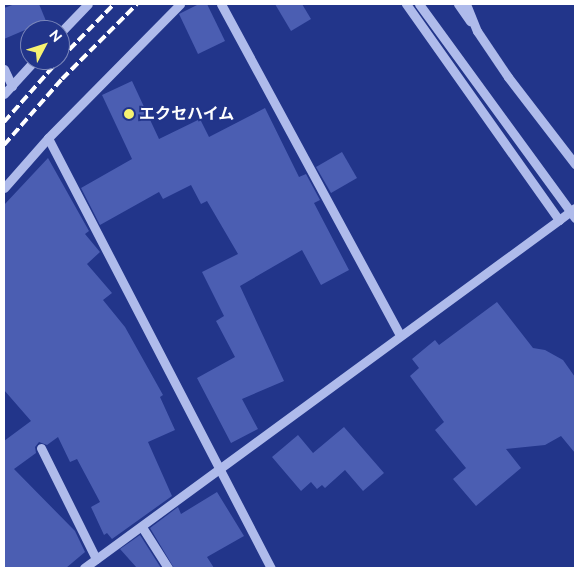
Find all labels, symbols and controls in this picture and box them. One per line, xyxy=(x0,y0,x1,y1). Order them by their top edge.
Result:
north arrow xyxy=(20,20,70,70)
text: N xyxy=(46,27,65,45)
place label: エクセハイム xyxy=(139,104,235,124)
marker: エクセハイム xyxy=(123,108,135,120)

